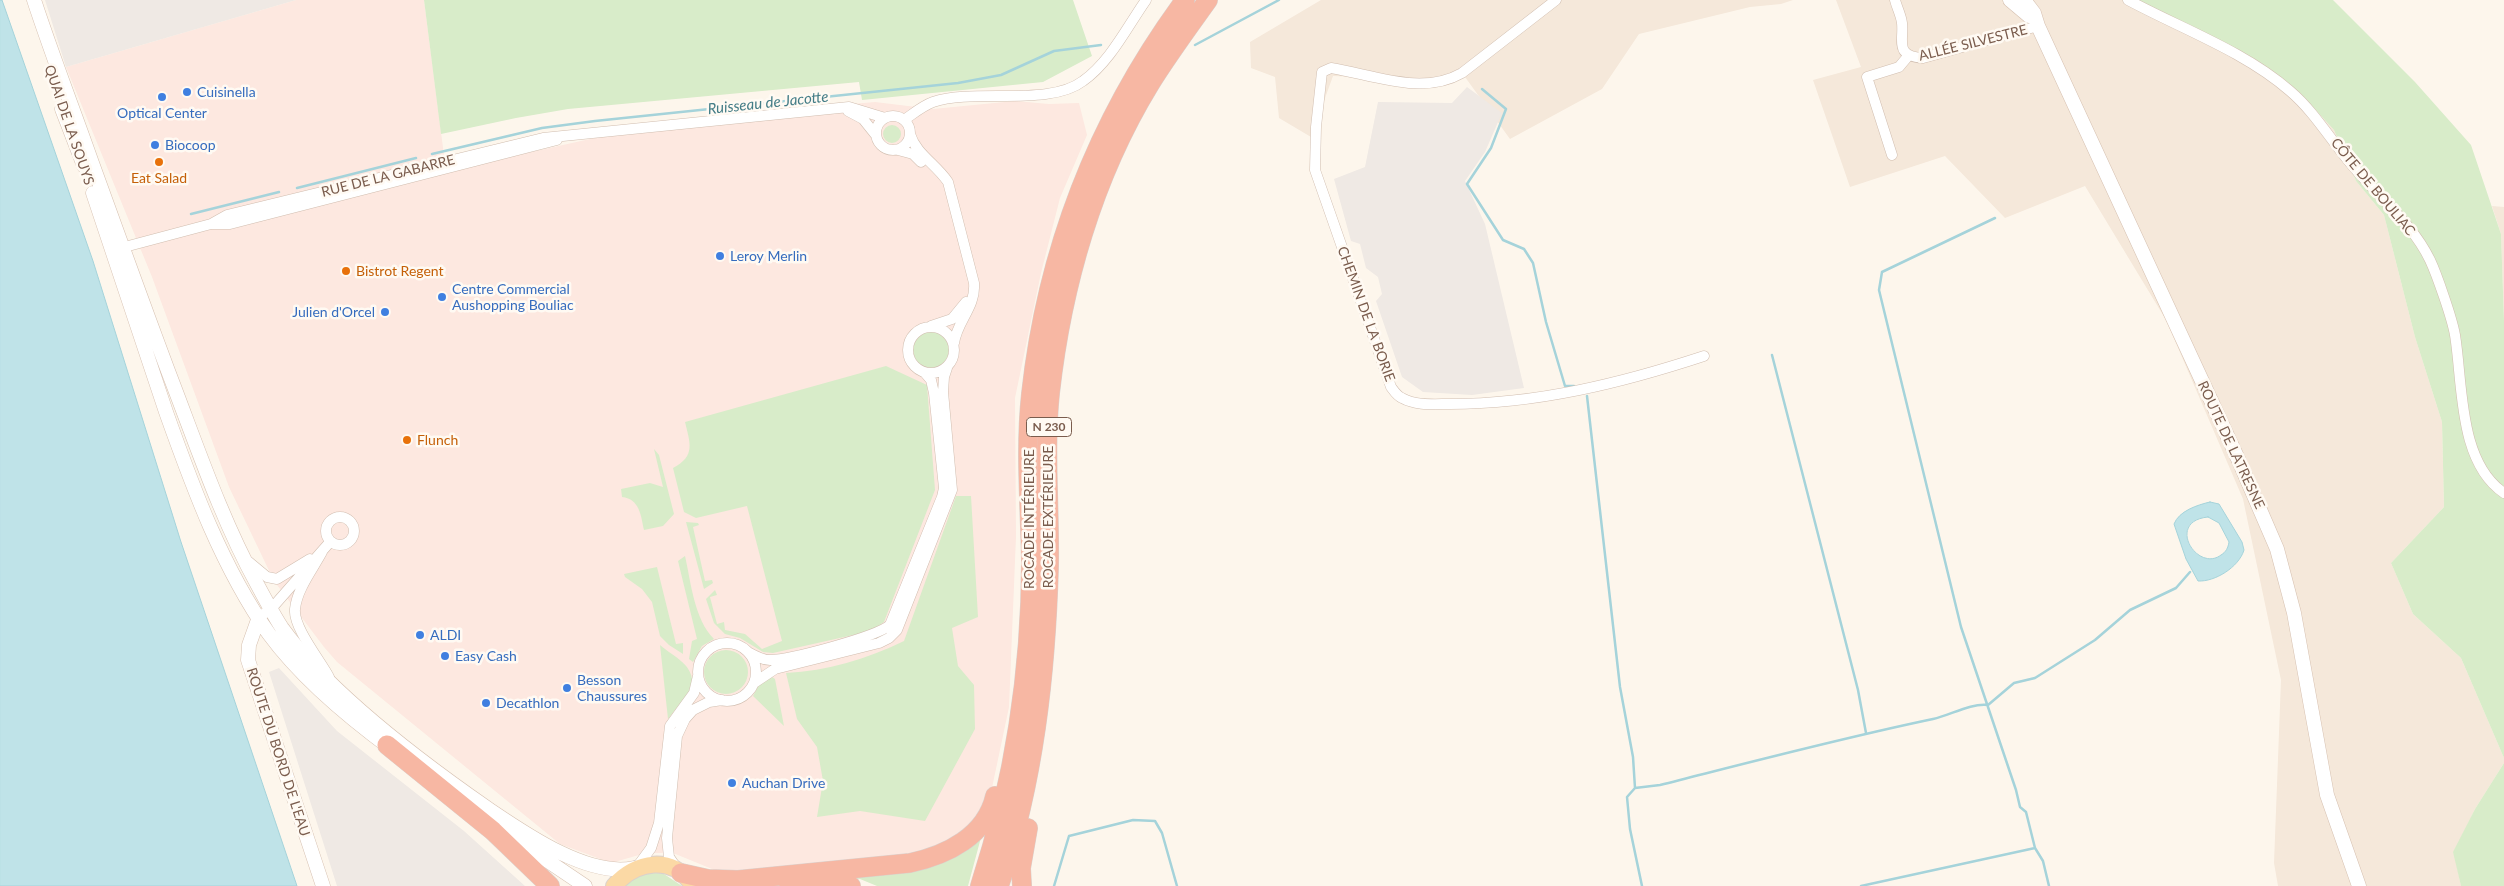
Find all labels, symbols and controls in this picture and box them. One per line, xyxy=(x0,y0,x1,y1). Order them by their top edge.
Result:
street label: ALLÉE SILVESTRE xyxy=(1917,21,2029,65)
street label: QUAI DE LA SOUYS xyxy=(41,63,97,187)
place label: Cuisinella xyxy=(197,84,256,100)
marker: Cuisinella xyxy=(181,86,193,98)
water label: Ruisseau de Jacotte xyxy=(707,88,829,118)
marker: Optical Center xyxy=(156,91,168,103)
place label: Optical Center xyxy=(117,105,207,121)
street label: CÔTE DE BOULIAC xyxy=(2327,135,2419,239)
place label: Biocoop xyxy=(165,137,215,153)
marker: Biocoop xyxy=(149,139,161,151)
street label: RUE DE LA GABARRE xyxy=(320,151,456,201)
marker: Eat Salad xyxy=(153,156,165,168)
place label: Eat Salad xyxy=(131,170,187,186)
street label: CHEMIN DE LA BORIE xyxy=(1334,244,1398,384)
place label: Leroy Merlin xyxy=(730,248,807,264)
marker: Leroy Merlin xyxy=(714,250,726,262)
place label: Bistrot Regent xyxy=(356,263,444,279)
marker: Bistrot Regent xyxy=(340,265,352,277)
place label: Centre Commercial Aushopping Bouliac xyxy=(452,281,574,314)
marker: Centre Commercial Aushopping Bouliac xyxy=(436,291,448,303)
place label: Julien d'Orcel xyxy=(292,304,375,320)
marker: Julien d'Orcel xyxy=(379,306,391,318)
street label: ROUTE DE LATRESNE xyxy=(2194,378,2268,512)
road number: N 230 xyxy=(1026,418,1072,437)
place label: Flunch xyxy=(417,432,458,448)
marker: Flunch xyxy=(401,434,413,446)
street label: ROCADE EXTÉRIEURE xyxy=(1040,446,1056,588)
street label: ROCADE INTÉRIEURE xyxy=(1021,449,1037,589)
place label: ALDI xyxy=(430,627,461,643)
marker: ALDI xyxy=(414,629,426,641)
place label: Easy Cash xyxy=(455,648,517,664)
marker: Easy Cash xyxy=(439,650,451,662)
street label: ROUTE DU BORD DE L'EAU xyxy=(243,665,313,839)
place label: Besson Chaussures xyxy=(577,672,647,704)
marker: Besson Chaussures xyxy=(561,682,573,694)
place label: Decathlon xyxy=(496,695,559,711)
marker: Decathlon xyxy=(480,697,492,709)
place label: Auchan Drive xyxy=(742,775,825,791)
marker: Auchan Drive xyxy=(726,777,738,789)

